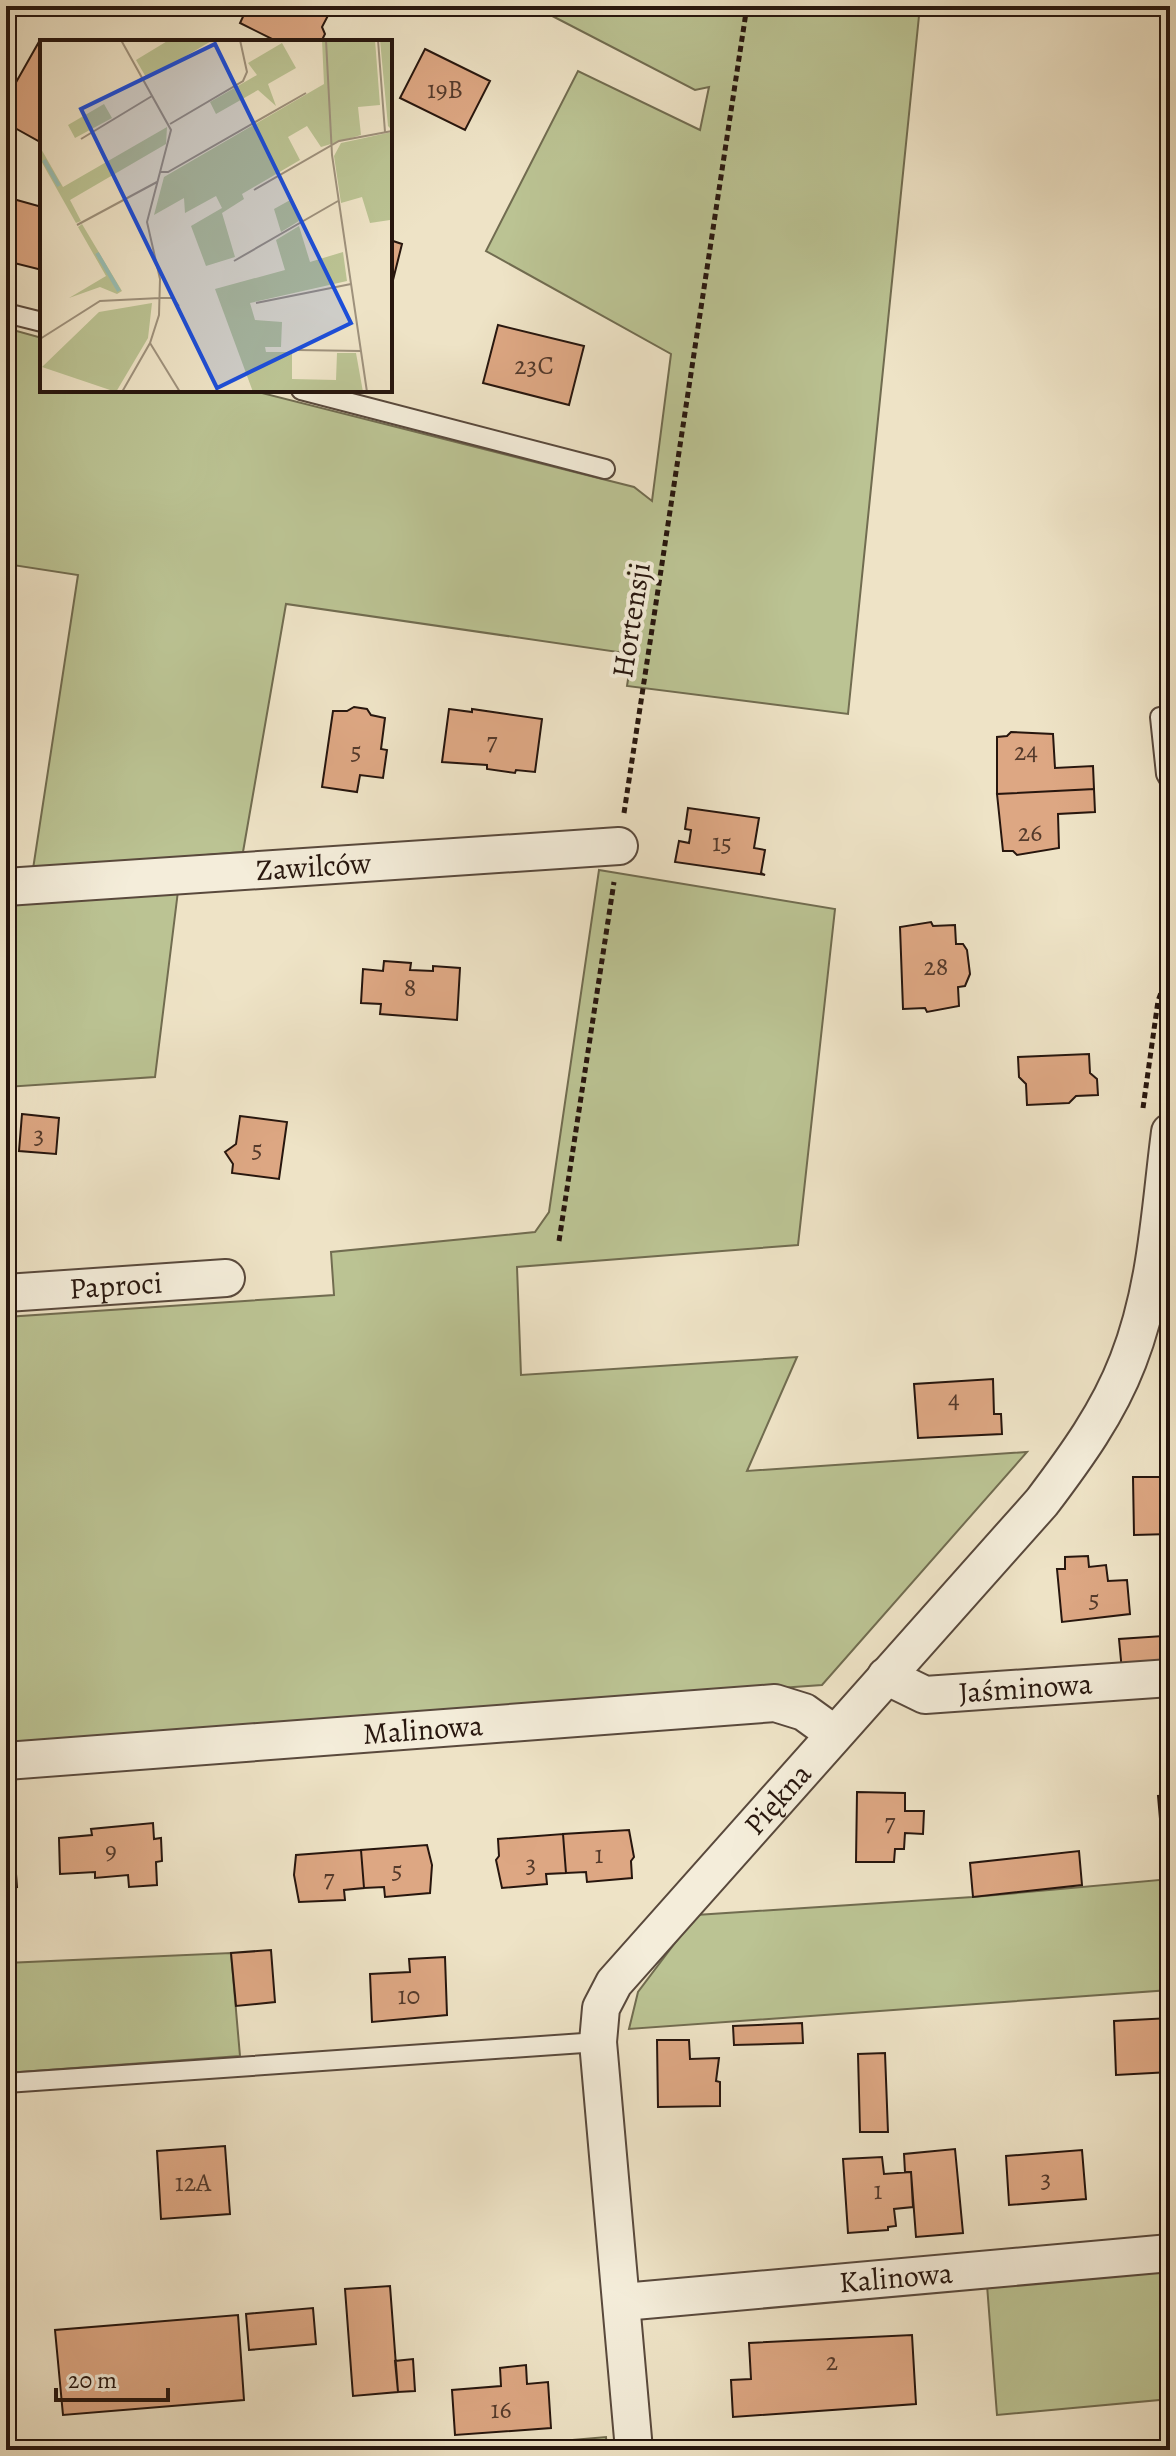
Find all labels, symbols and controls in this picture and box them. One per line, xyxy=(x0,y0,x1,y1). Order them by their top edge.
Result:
inset map xyxy=(40,40,392,392)
house number: 19B xyxy=(427,72,463,107)
house number: 23C xyxy=(514,348,554,383)
street label: Hortensji xyxy=(602,559,660,681)
house number: 7 xyxy=(487,724,498,759)
house number: 5 xyxy=(350,733,362,768)
house number: 24 xyxy=(1014,734,1038,769)
house number: 26 xyxy=(1018,815,1042,850)
house number: 15 xyxy=(712,825,732,860)
street label: Zawilców xyxy=(254,843,373,890)
house number: 28 xyxy=(924,949,948,984)
house number: 8 xyxy=(404,970,416,1005)
house number: 3 xyxy=(34,1117,44,1152)
house number: 5 xyxy=(251,1131,263,1166)
street label: Paproci xyxy=(68,1262,164,1309)
house number: 4 xyxy=(948,1382,960,1417)
house number: 5 xyxy=(1088,1581,1100,1616)
street label: Jaśminowa xyxy=(957,1663,1094,1713)
street label: Malinowa xyxy=(361,1705,484,1754)
street label: Piękna xyxy=(735,1755,820,1844)
house number: 7 xyxy=(885,1805,896,1840)
house number: 9 xyxy=(105,1833,117,1868)
house number: 1 xyxy=(595,1837,604,1872)
house number: 3 xyxy=(526,1846,536,1881)
house number: 5 xyxy=(391,1852,403,1887)
house number: 7 xyxy=(324,1861,335,1896)
house number: 10 xyxy=(398,1978,420,2013)
house number: 3 xyxy=(1041,2161,1051,2196)
house number: 12A xyxy=(175,2165,212,2200)
house number: 1 xyxy=(874,2173,883,2208)
street label: Kalinowa xyxy=(837,2253,954,2303)
house number: 2 xyxy=(826,2344,838,2379)
scale bar xyxy=(56,2352,168,2402)
text: 20 m xyxy=(68,2364,117,2396)
house number: 16 xyxy=(491,2392,511,2427)

